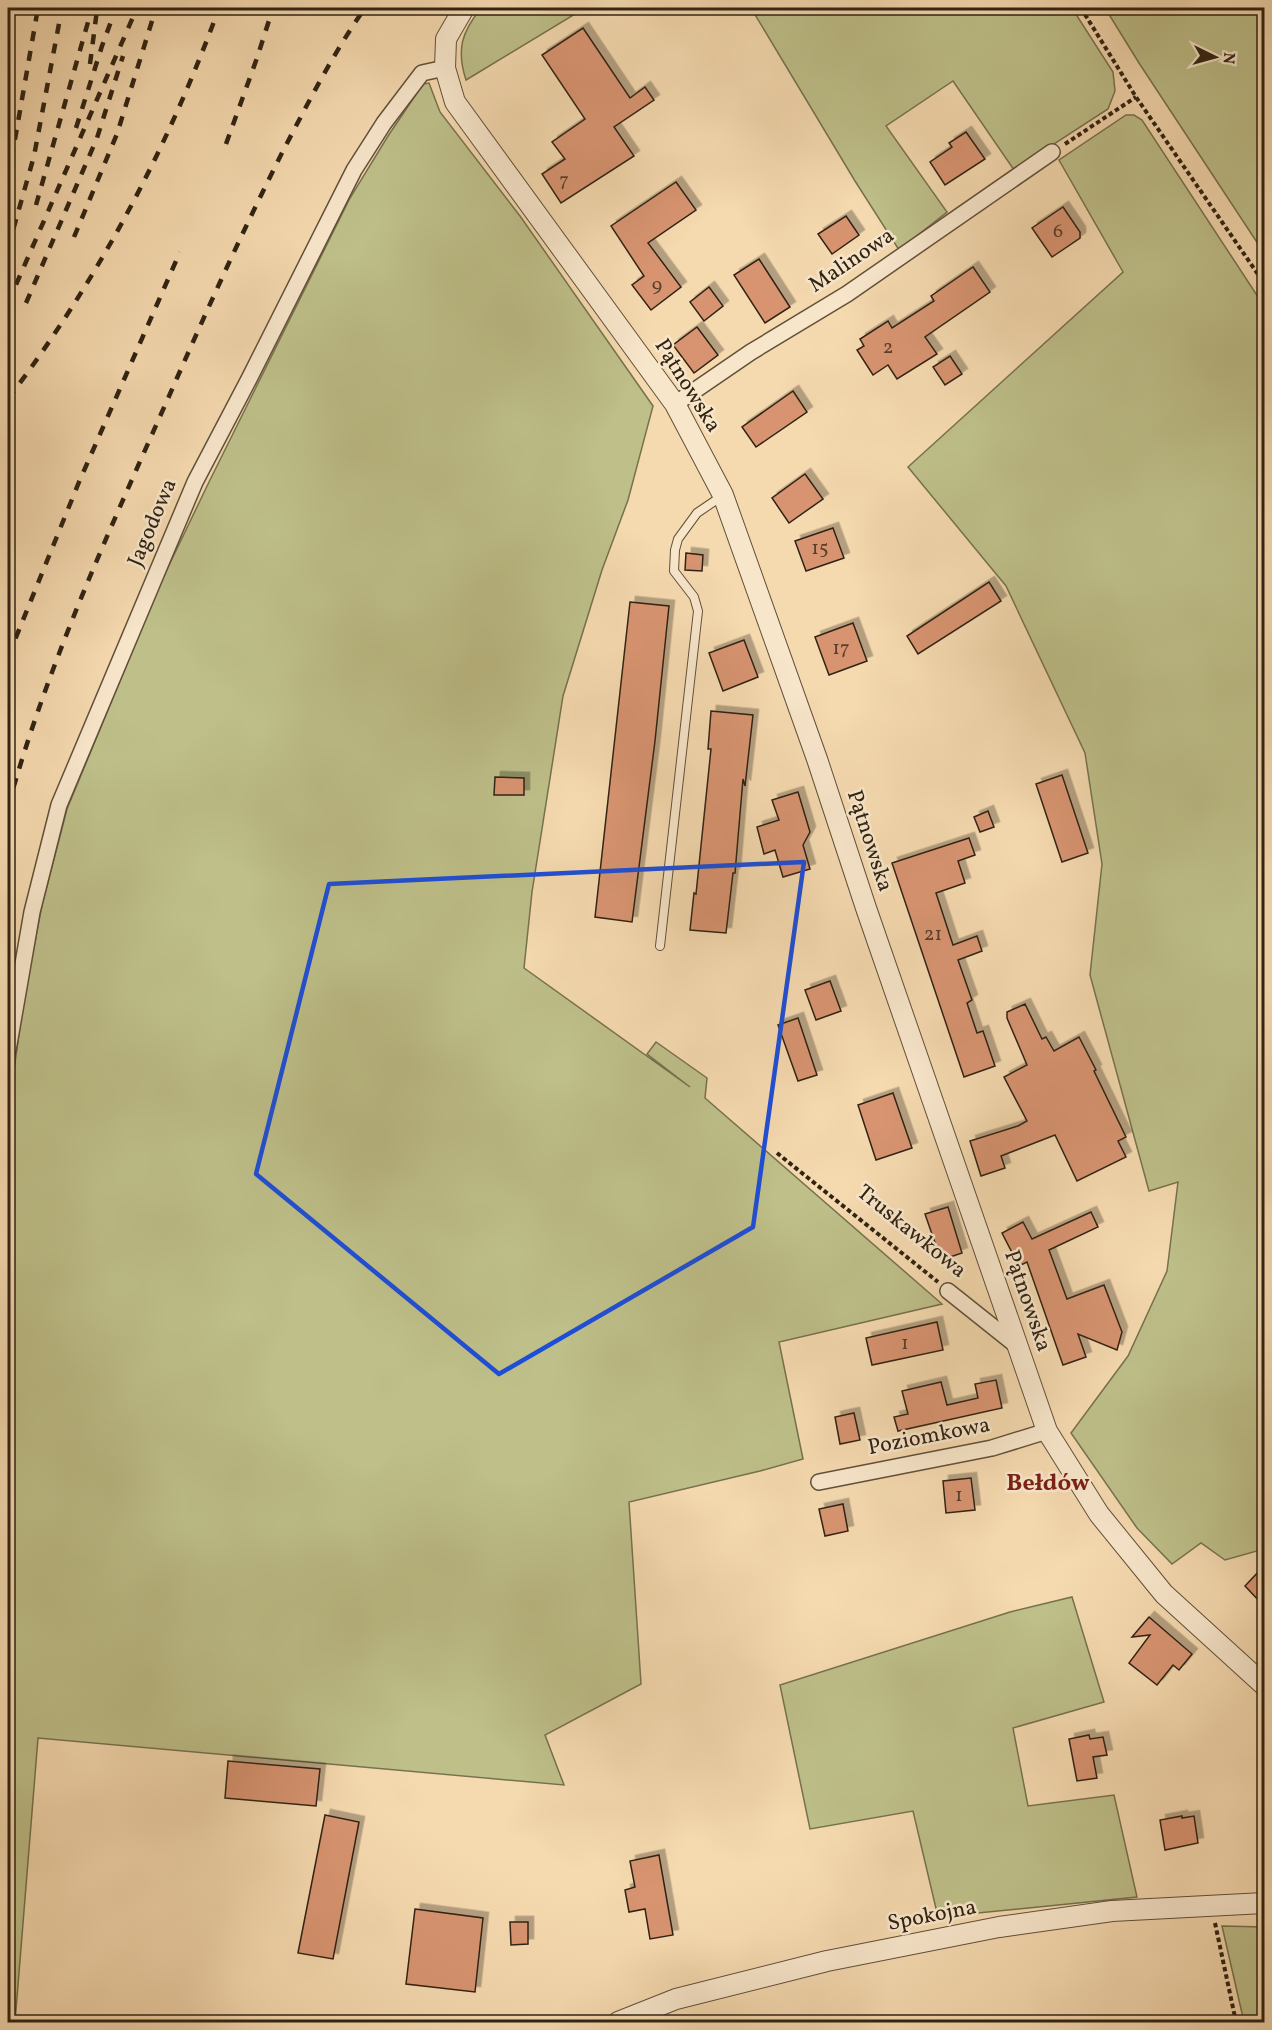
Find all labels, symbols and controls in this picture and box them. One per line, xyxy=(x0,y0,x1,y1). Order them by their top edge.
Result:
north arrow xyxy=(1185,27,1245,87)
text: N xyxy=(1216,51,1239,65)
house number: 7 xyxy=(559,167,569,195)
house number: 6 xyxy=(1053,218,1063,246)
street label: Malinowa xyxy=(803,221,901,301)
house number: 9 xyxy=(652,272,662,300)
street label: Pątnowska xyxy=(646,333,728,439)
house number: 2 xyxy=(883,334,893,362)
street label: Jagodowa xyxy=(121,474,185,572)
house number: 15 xyxy=(811,535,829,563)
house number: 17 xyxy=(832,635,850,663)
street label: Pątnowska xyxy=(838,786,900,896)
house number: 21 xyxy=(924,921,942,949)
street label: Truskawkowa xyxy=(849,1178,973,1286)
street label: Pątnowska xyxy=(995,1246,1059,1356)
house number: 1 xyxy=(901,1330,909,1358)
street label: Poziomkowa xyxy=(865,1410,993,1464)
district label: Bełdów xyxy=(1006,1467,1090,1501)
house number: 1 xyxy=(955,1482,963,1510)
street label: Spokojna xyxy=(885,1892,979,1940)

